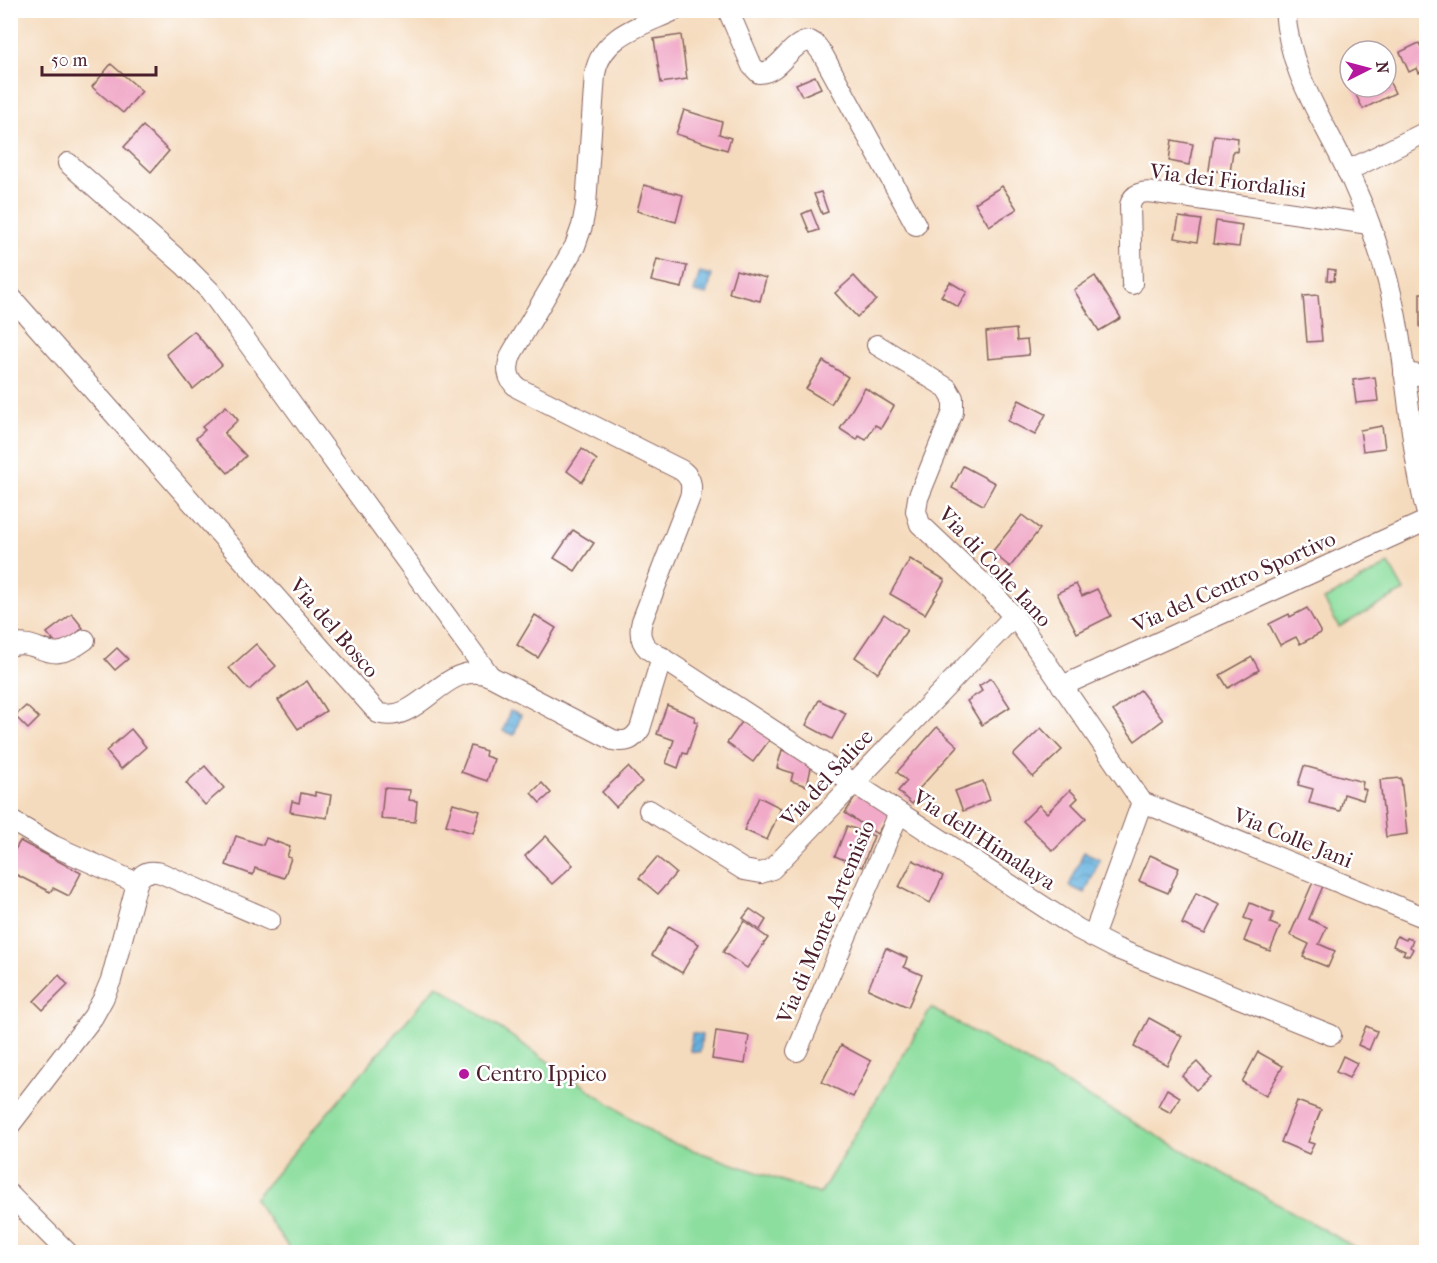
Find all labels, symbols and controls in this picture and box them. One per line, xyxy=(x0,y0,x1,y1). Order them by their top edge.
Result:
scale bar xyxy=(42,39,156,77)
north arrow xyxy=(1338,39,1398,99)
text: 50 m xyxy=(51,50,88,71)
text: N xyxy=(1372,60,1393,75)
street label: Via dei Fiordalisi xyxy=(1147,158,1308,204)
street label: Via di Colle Iano xyxy=(932,501,1057,632)
street label: Via del Centro Sportivo xyxy=(1127,525,1340,639)
street label: Via del Bosco xyxy=(283,572,384,683)
street label: Via del Salice xyxy=(775,724,879,833)
street label: Via dell'Himalaya xyxy=(907,784,1061,896)
street label: Via Colle Jani xyxy=(1229,802,1357,874)
street label: Via di Monte Artemisio xyxy=(771,816,881,1029)
place label: Centro Ippico xyxy=(476,1061,607,1087)
marker: Centro Ippico xyxy=(457,1067,471,1081)

